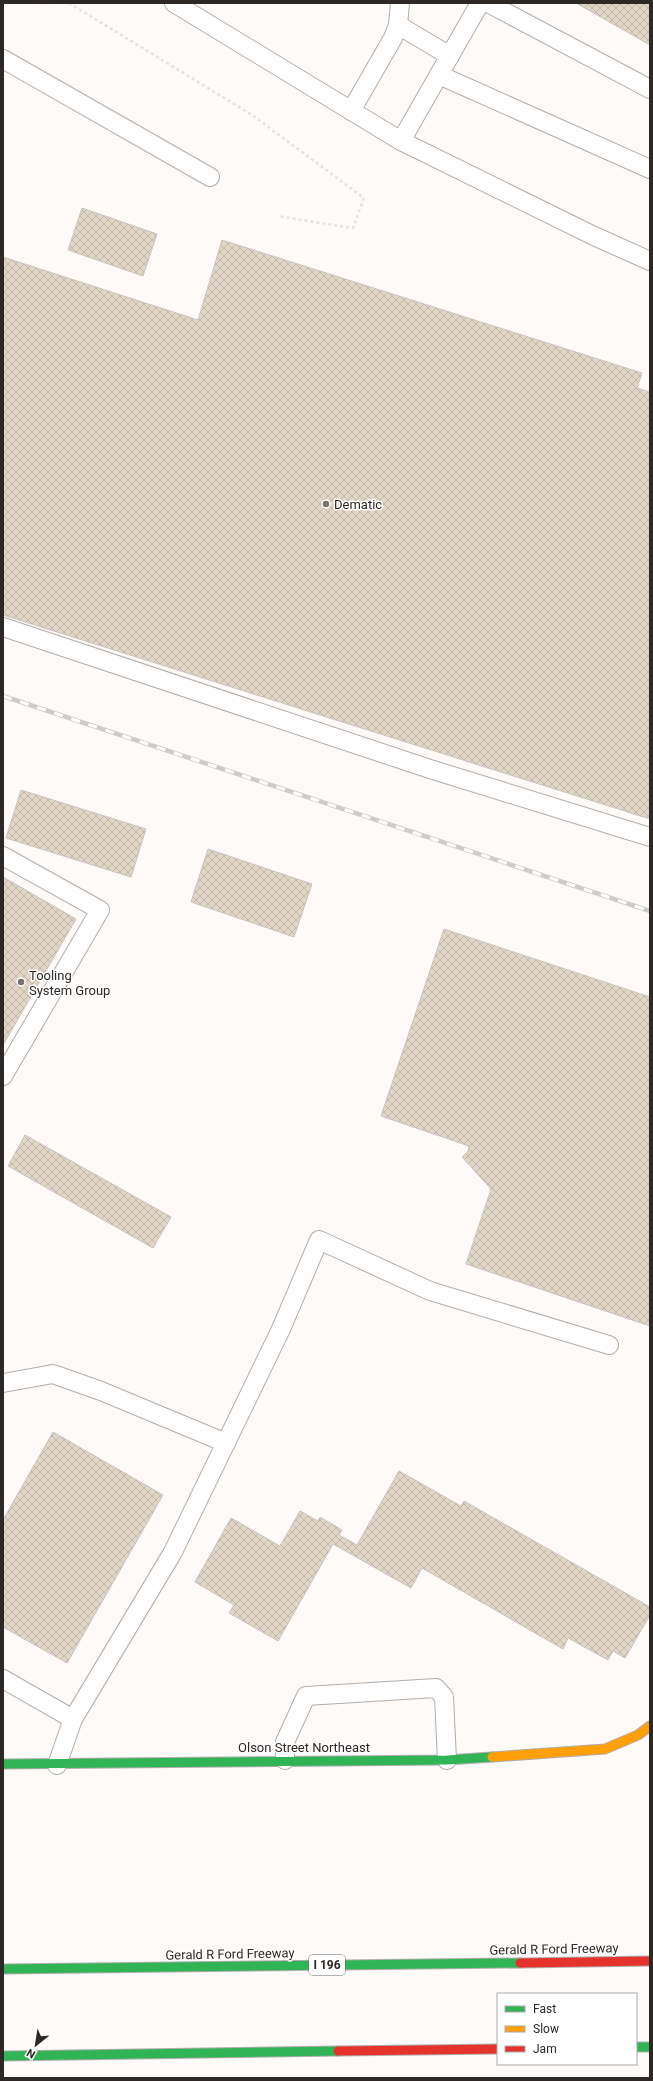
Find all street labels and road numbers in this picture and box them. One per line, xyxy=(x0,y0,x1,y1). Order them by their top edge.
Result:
street label: Olson Street Northeast xyxy=(238,1740,370,1755)
street label: Gerald R Ford Freeway xyxy=(489,1940,619,1958)
street label: Gerald R Ford Freeway xyxy=(165,1945,295,1963)
road number: I 196 xyxy=(309,1955,345,1975)

